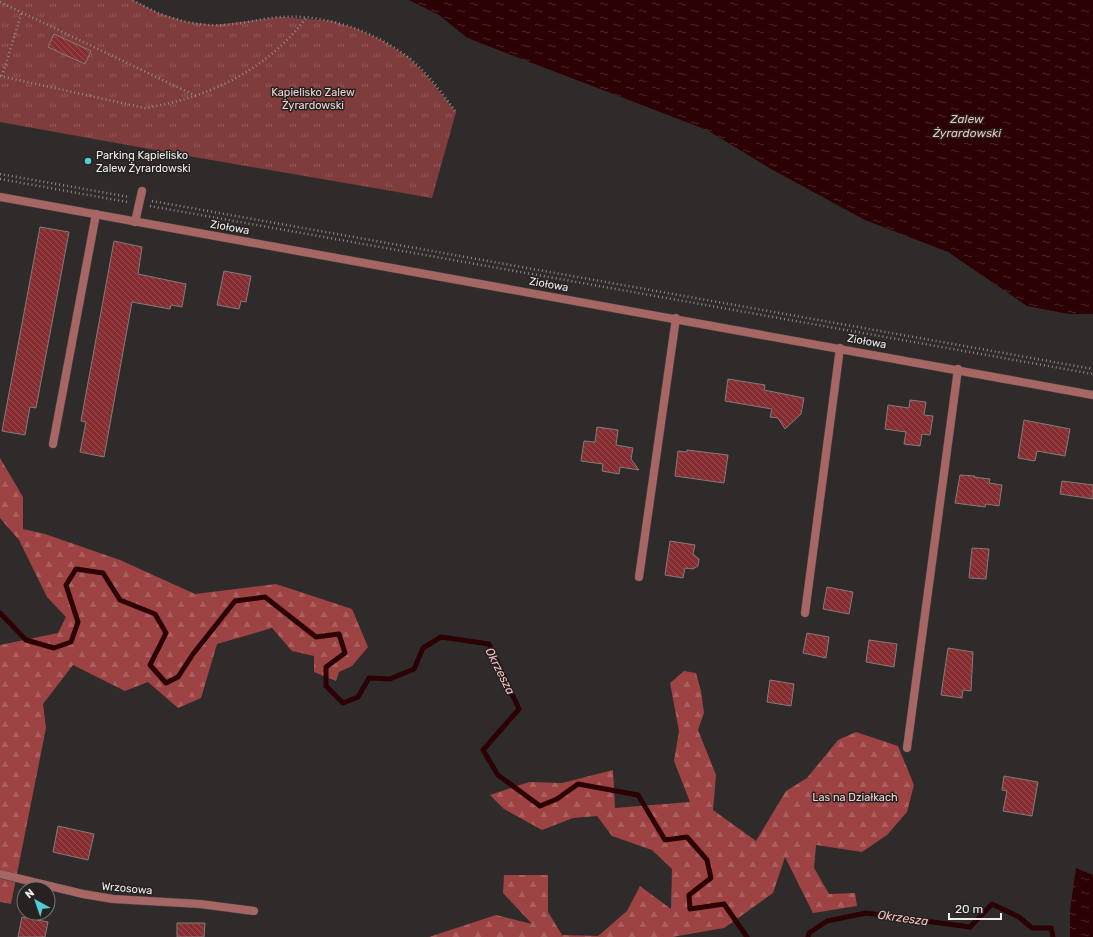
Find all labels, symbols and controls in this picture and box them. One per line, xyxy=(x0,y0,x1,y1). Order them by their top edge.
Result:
park label: Kapielisko Zalew Żyrardowski xyxy=(271,86,355,112)
water label: Zalew Żyrardowski xyxy=(932,112,1002,140)
place label: Parking Kąpielisko Zalew Żyrardowski xyxy=(96,149,191,175)
marker: Parking Kąpielisko Zalew Żyrardowski xyxy=(83,156,93,166)
street label: Ziołowa xyxy=(209,218,250,237)
street label: Ziołowa xyxy=(528,275,569,294)
street label: Ziołowa xyxy=(846,332,887,351)
water label: Okrzesza xyxy=(482,645,518,697)
park label: Las na Działkach xyxy=(812,791,898,804)
street label: Wrzosowa xyxy=(101,880,153,897)
north arrow xyxy=(16,881,56,921)
text: N xyxy=(23,886,37,901)
scale bar xyxy=(949,895,1001,921)
text: 20 m xyxy=(955,902,983,916)
water label: Okrzesza xyxy=(877,908,929,928)

